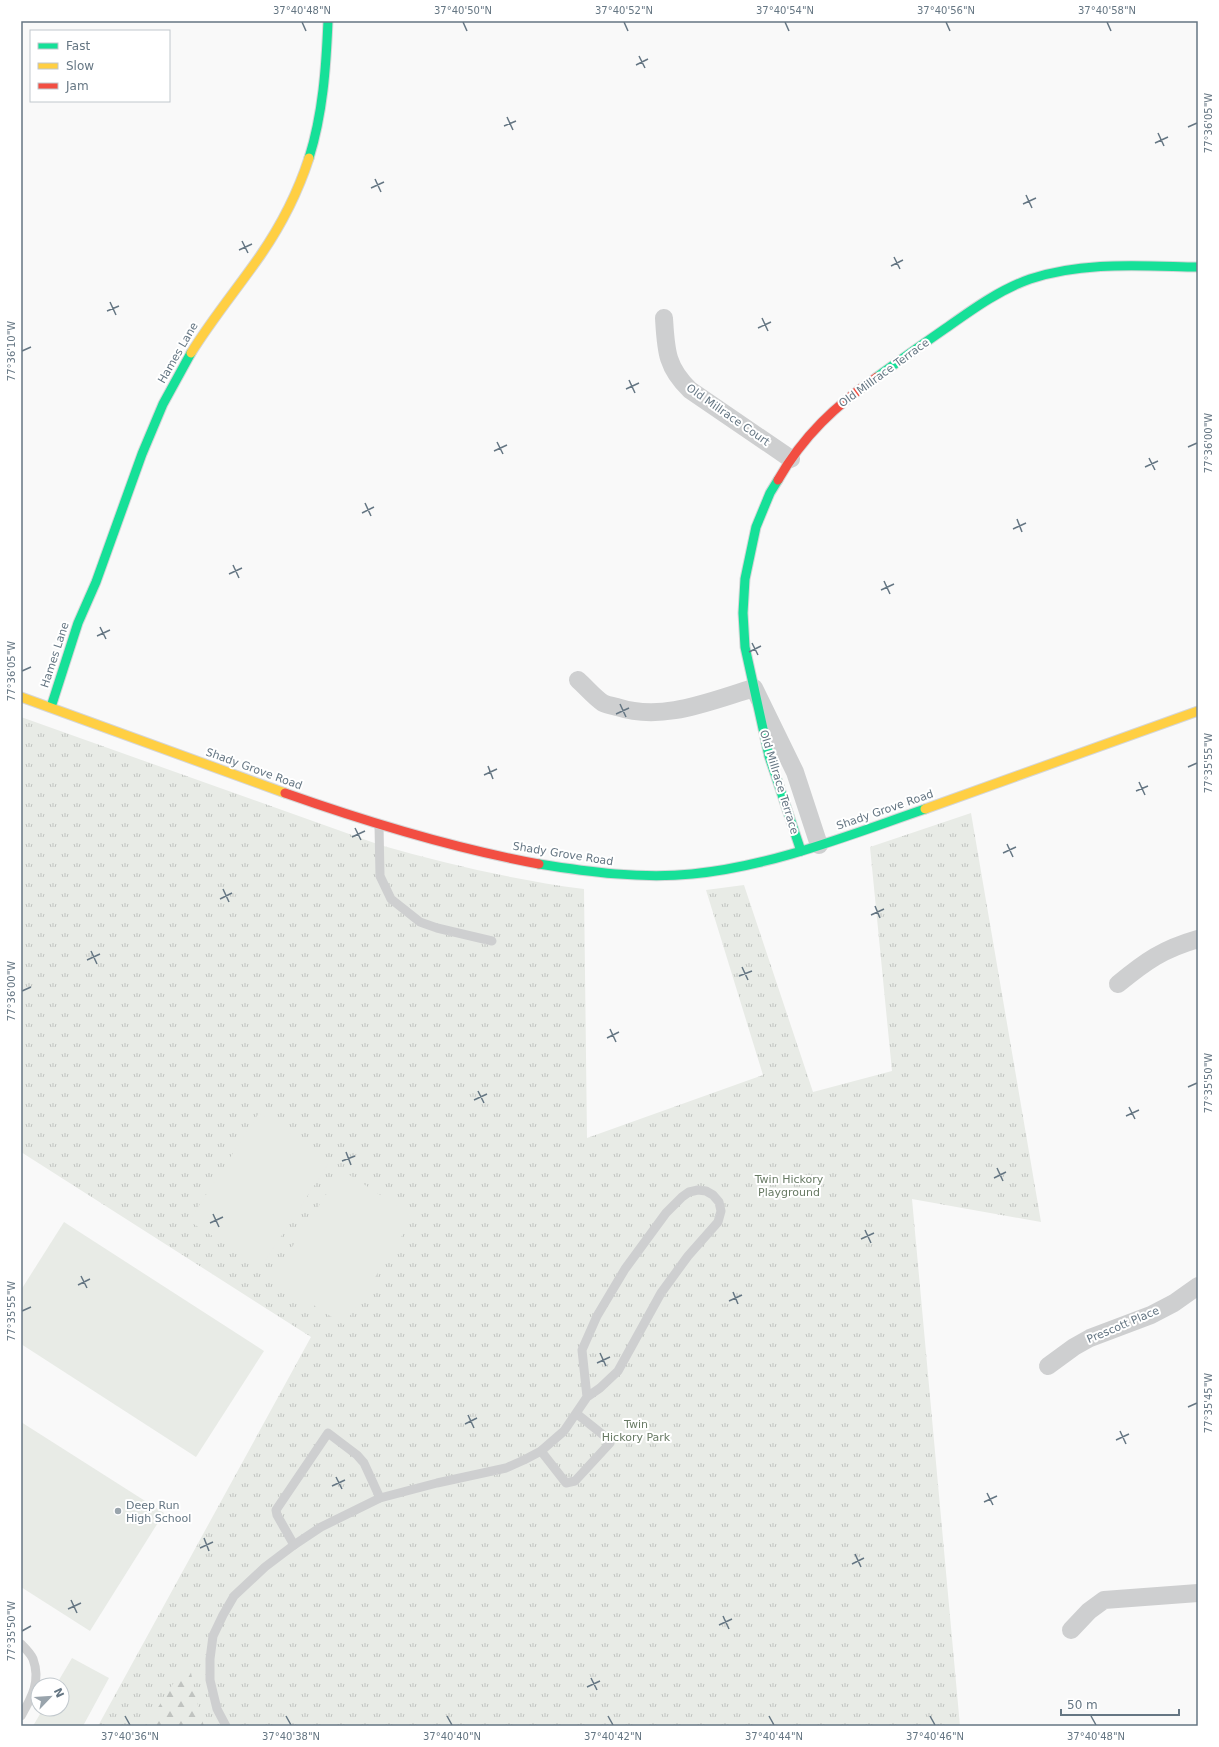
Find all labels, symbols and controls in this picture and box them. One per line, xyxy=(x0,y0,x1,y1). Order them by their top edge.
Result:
text: 37°40'48"N xyxy=(273,5,331,16)
text: 37°40'50"N xyxy=(434,5,492,16)
text: 37°40'52"N xyxy=(595,5,653,16)
text: 37°40'54"N xyxy=(756,5,814,16)
text: 37°40'56"N xyxy=(917,5,975,16)
text: 37°40'58"N xyxy=(1078,5,1136,16)
legend xyxy=(30,30,170,102)
text: Fast xyxy=(66,39,90,53)
text: Slow xyxy=(66,59,94,73)
text: Jam xyxy=(65,79,89,93)
text: 77°36'05"W xyxy=(1203,93,1214,153)
street label: Hames Lane xyxy=(155,320,201,386)
text: 77°36'10"W xyxy=(6,321,17,381)
street label: Old Millrace Terrace xyxy=(836,336,932,410)
street label: Old Millrace Court xyxy=(684,381,773,449)
text: 77°36'00"W xyxy=(1203,413,1214,473)
street label: Hames Lane xyxy=(38,620,72,690)
text: 77°36'05"W xyxy=(6,641,17,701)
street label: Old Millrace Terrace xyxy=(757,728,801,836)
text: 77°35'55"W xyxy=(1203,733,1214,793)
street label: Shady Grove Road xyxy=(204,746,304,792)
street label: Shady Grove Road xyxy=(835,787,935,833)
street label: Shady Grove Road xyxy=(512,840,614,868)
text: 77°36'00"W xyxy=(6,961,17,1021)
text: 77°35'50"W xyxy=(1203,1053,1214,1113)
park label: Twin Hickory Playground xyxy=(754,1173,824,1199)
text: 77°35'55"W xyxy=(6,1281,17,1341)
street label: Prescott Place xyxy=(1085,1304,1161,1346)
text: 77°35'45"W xyxy=(1203,1373,1214,1433)
park label: Twin Hickory Park xyxy=(602,1418,671,1444)
place label: Deep Run High School xyxy=(126,1499,191,1525)
marker: Deep Run High School xyxy=(113,1506,123,1516)
text: 77°35'50"W xyxy=(6,1601,17,1661)
north arrow xyxy=(30,1677,70,1717)
text: N xyxy=(51,1686,66,1700)
scale bar xyxy=(1061,1691,1179,1717)
text: 50 m xyxy=(1067,1698,1098,1712)
text: 37°40'36"N xyxy=(101,1731,159,1742)
text: 37°40'38"N xyxy=(262,1731,320,1742)
text: 37°40'40"N xyxy=(423,1731,481,1742)
text: 37°40'42"N xyxy=(584,1731,642,1742)
text: 37°40'44"N xyxy=(745,1731,803,1742)
text: 37°40'46"N xyxy=(906,1731,964,1742)
text: 37°40'48"N xyxy=(1067,1731,1125,1742)

